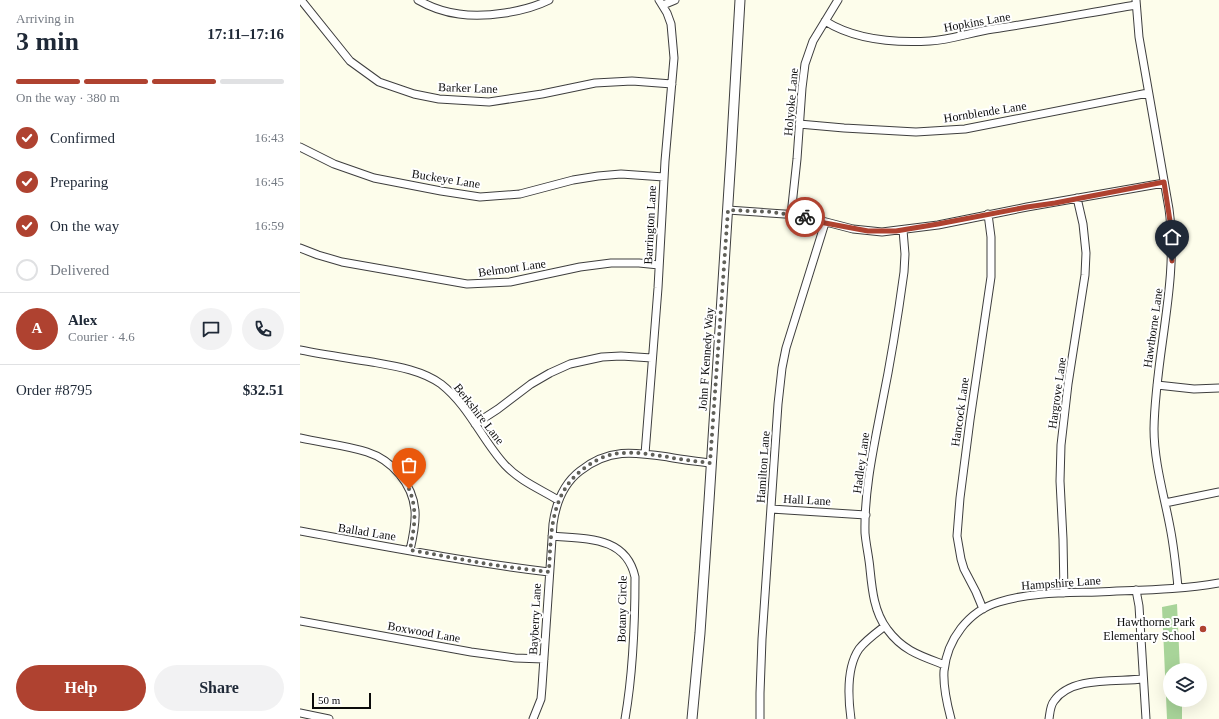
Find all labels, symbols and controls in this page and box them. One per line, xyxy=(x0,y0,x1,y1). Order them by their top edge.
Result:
street label: Hopkins Lane xyxy=(942,9,1012,35)
text: Arriving in xyxy=(16,11,74,26)
text: 17:11–17:16 xyxy=(207,26,284,42)
text: 3 min xyxy=(16,27,79,56)
street label: Holyoke Lane xyxy=(781,67,801,137)
street label: Barker Lane xyxy=(438,80,498,96)
text: On the way · 380 m xyxy=(16,90,120,105)
street label: Hornblende Lane xyxy=(943,99,1027,125)
icon: check xyxy=(16,127,38,149)
text: Confirmed xyxy=(50,130,115,146)
text: 16:43 xyxy=(254,130,284,145)
street label: Buckeye Lane xyxy=(411,167,481,191)
icon: check xyxy=(16,171,38,193)
text: Preparing xyxy=(50,174,108,190)
text: 16:45 xyxy=(254,174,284,189)
street label: Barrington Lane xyxy=(641,185,659,265)
courier xyxy=(785,197,825,237)
icon: bike xyxy=(794,206,816,228)
icon: check xyxy=(16,215,38,237)
text: On the way xyxy=(50,218,119,234)
text: 16:59 xyxy=(254,218,284,233)
pin xyxy=(1155,220,1189,261)
icon: home xyxy=(1161,226,1183,248)
street label: Belmont Lane xyxy=(477,256,547,280)
text: Delivered xyxy=(50,262,109,278)
street label: Hawthorne Lane xyxy=(1140,287,1166,369)
street label: John F Kennedy Way xyxy=(695,307,717,411)
button: chat xyxy=(190,308,232,350)
button: phone xyxy=(242,308,284,350)
text: Alex xyxy=(68,312,97,328)
text: A xyxy=(32,320,42,336)
text: Courier · 4.6 xyxy=(68,329,135,344)
street label: Hargrove Lane xyxy=(1045,356,1069,430)
street label: Hancock Lane xyxy=(948,377,972,447)
street label: Berkshire Lane xyxy=(451,381,507,447)
text: Order #8795 xyxy=(16,382,92,398)
text: $32.51 xyxy=(243,382,284,398)
street label: Hamilton Lane xyxy=(753,430,773,504)
street label: Hadley Lane xyxy=(850,432,872,494)
pin xyxy=(392,448,426,489)
icon: bag xyxy=(398,454,420,476)
street label: Hall Lane xyxy=(783,492,831,508)
street label: Ballad Lane xyxy=(337,521,397,543)
street label: Hampshire Lane xyxy=(1021,573,1101,593)
street label: Botany Circle xyxy=(614,575,630,643)
street label: Bayberry Lane xyxy=(526,583,544,655)
place label: Hawthorne Park Elementary School xyxy=(1103,615,1196,643)
street label: Boxwood Lane xyxy=(387,619,461,645)
marker: Hawthorne Park Elementary School xyxy=(1198,624,1208,634)
map controls xyxy=(1163,663,1207,707)
button: layers xyxy=(1163,663,1207,707)
button: Help xyxy=(16,665,146,711)
button: Share xyxy=(154,665,284,711)
scale bar xyxy=(312,691,371,710)
text: 50 m xyxy=(318,694,340,706)

